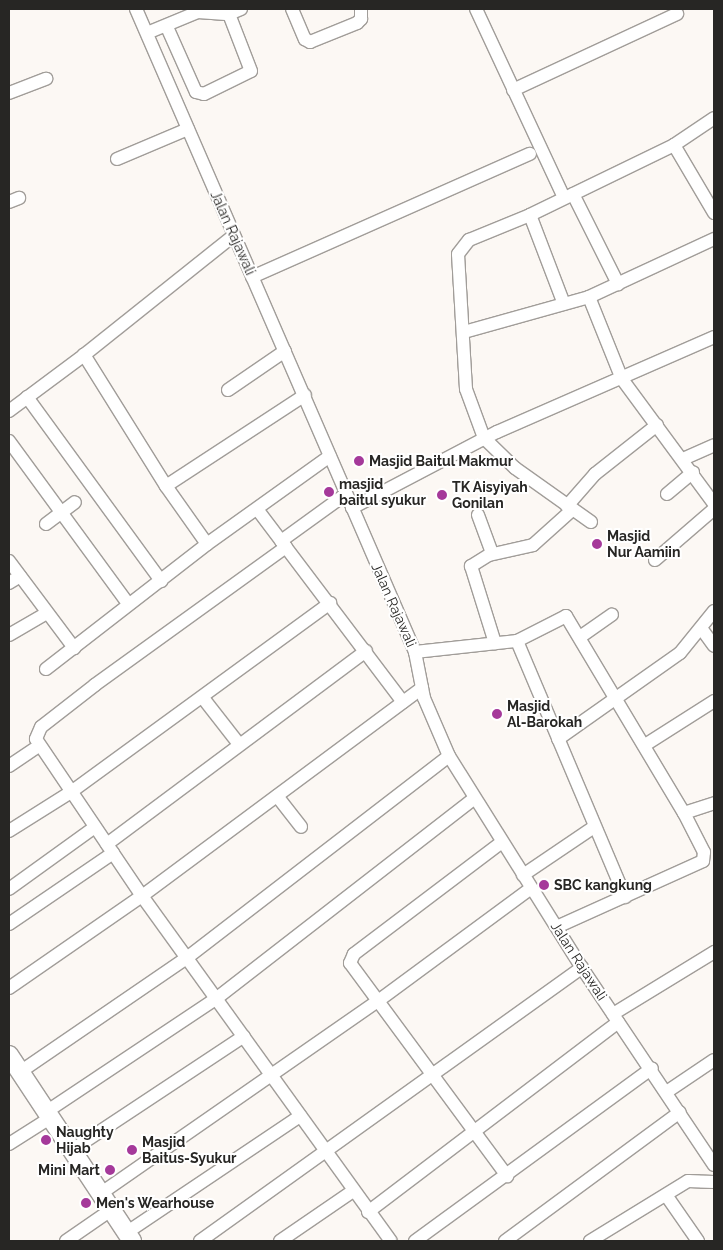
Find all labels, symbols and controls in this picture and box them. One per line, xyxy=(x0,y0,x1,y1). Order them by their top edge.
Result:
street label: Jalan Rajawali xyxy=(207,188,259,278)
place label: Masjid Baitul Makmur xyxy=(369,453,514,469)
marker: Masjid Baitul Makmur xyxy=(353,455,365,467)
place label: masjid baitul syukur xyxy=(339,476,426,508)
place label: TK Aisyiyah Gonilan xyxy=(452,479,528,512)
marker: masjid baitul syukur xyxy=(323,486,335,498)
marker: TK Aisyiyah Gonilan xyxy=(436,489,448,501)
place label: Masjid Nur Aamiin xyxy=(607,528,681,560)
marker: Masjid Nur Aamiin xyxy=(591,538,603,550)
street label: Jalan Rajawali xyxy=(368,560,420,650)
place label: Masjid Al-Barokah xyxy=(507,698,582,730)
marker: Masjid Al-Barokah xyxy=(491,708,503,720)
place label: SBC kangkung xyxy=(554,877,652,893)
marker: SBC kangkung xyxy=(538,879,550,891)
street label: Jalan Rajawali xyxy=(547,919,611,1003)
place label: Naughty Hijab xyxy=(56,1124,114,1156)
marker: Naughty Hijab xyxy=(40,1134,52,1146)
place label: Masjid Baitus-Syukur xyxy=(142,1134,236,1166)
marker: Masjid Baitus-Syukur xyxy=(126,1144,138,1156)
place label: Mini Mart xyxy=(38,1162,100,1178)
marker: Mini Mart xyxy=(104,1164,116,1176)
place label: Men's Wearhouse xyxy=(96,1195,215,1211)
marker: Men's Wearhouse xyxy=(80,1197,92,1209)

